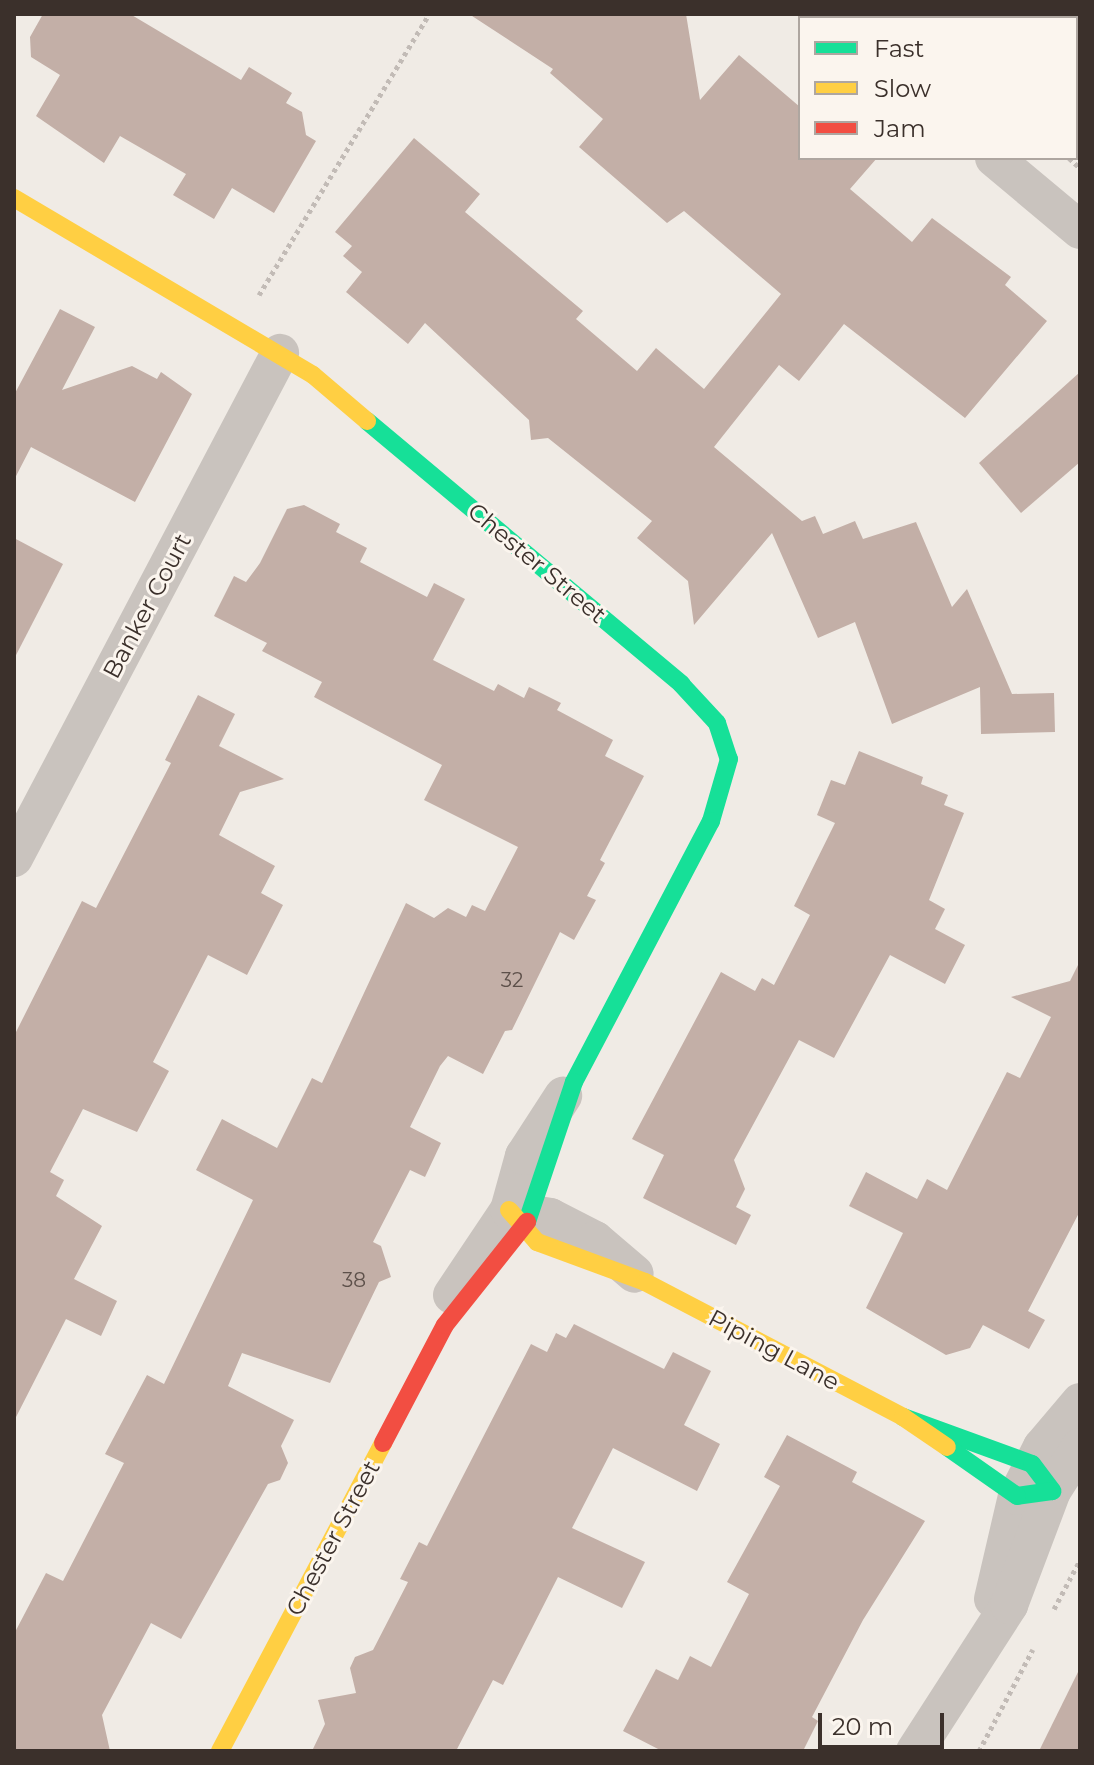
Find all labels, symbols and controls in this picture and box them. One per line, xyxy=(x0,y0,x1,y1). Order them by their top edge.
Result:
legend xyxy=(798,16,1078,160)
text: Fast xyxy=(874,34,924,63)
text: Slow xyxy=(874,74,931,103)
text: Jam xyxy=(874,114,926,143)
street label: Chester Street xyxy=(462,497,612,629)
street label: Banker Court xyxy=(97,529,197,683)
house number: 32 xyxy=(501,968,523,992)
house number: 38 xyxy=(342,1268,366,1292)
street label: Piping Lane xyxy=(703,1303,845,1397)
street label: Chester Street xyxy=(280,1455,386,1621)
scale bar xyxy=(822,1697,948,1747)
text: 20 m xyxy=(832,1712,893,1741)

